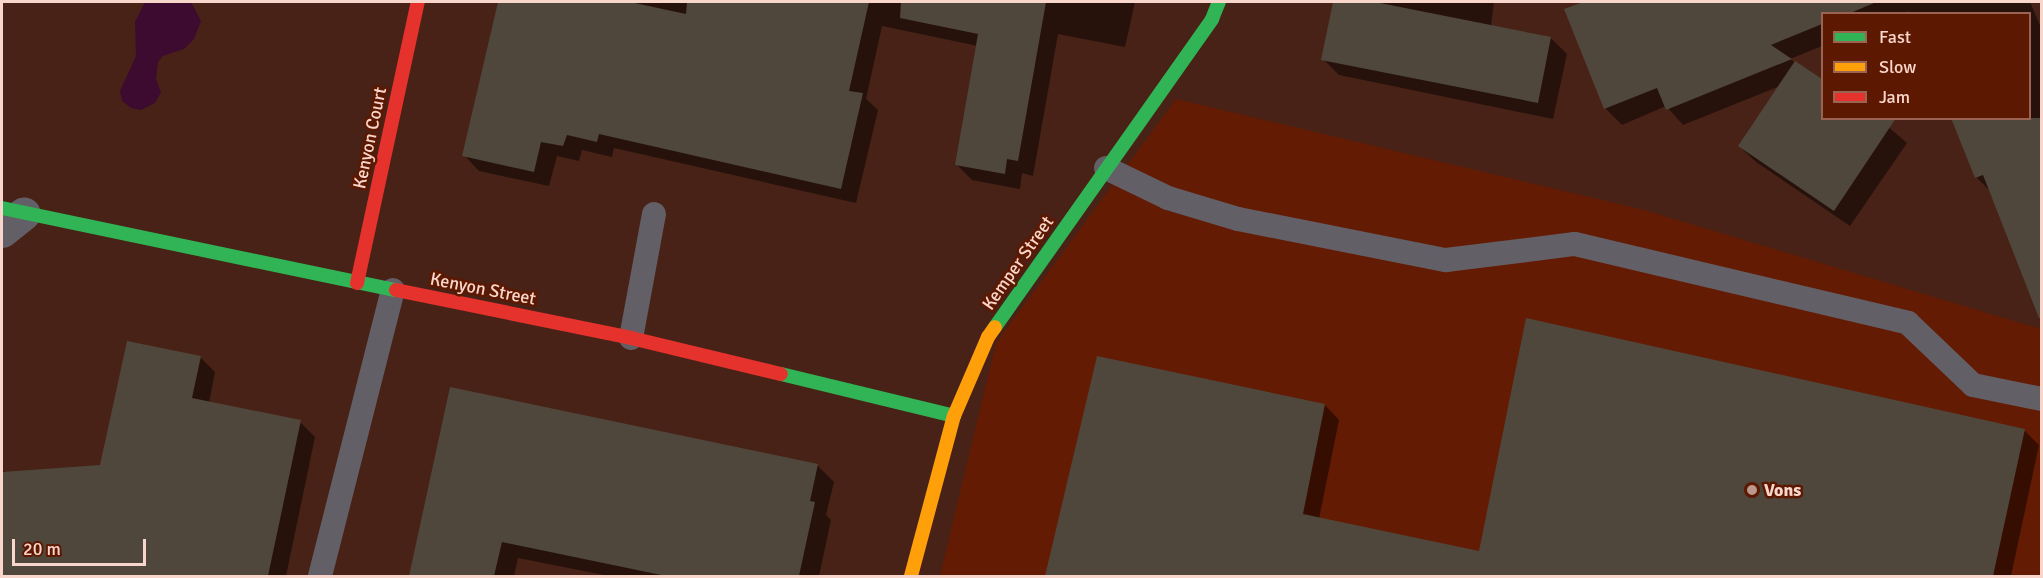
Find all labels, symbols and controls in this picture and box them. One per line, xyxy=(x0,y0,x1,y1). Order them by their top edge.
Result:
legend xyxy=(1821,12,2031,120)
text: Fast xyxy=(1879,26,1911,48)
text: Slow xyxy=(1879,56,1916,78)
street label: Kenyon Court xyxy=(349,85,391,191)
text: Jam xyxy=(1879,86,1910,108)
street label: Kemper Street xyxy=(978,212,1058,314)
street label: Kenyon Street xyxy=(428,268,538,310)
place label: Vons xyxy=(1764,479,1801,501)
marker: Vons xyxy=(1745,483,1759,497)
scale bar xyxy=(15,527,148,565)
text: 20 m xyxy=(23,538,61,560)

